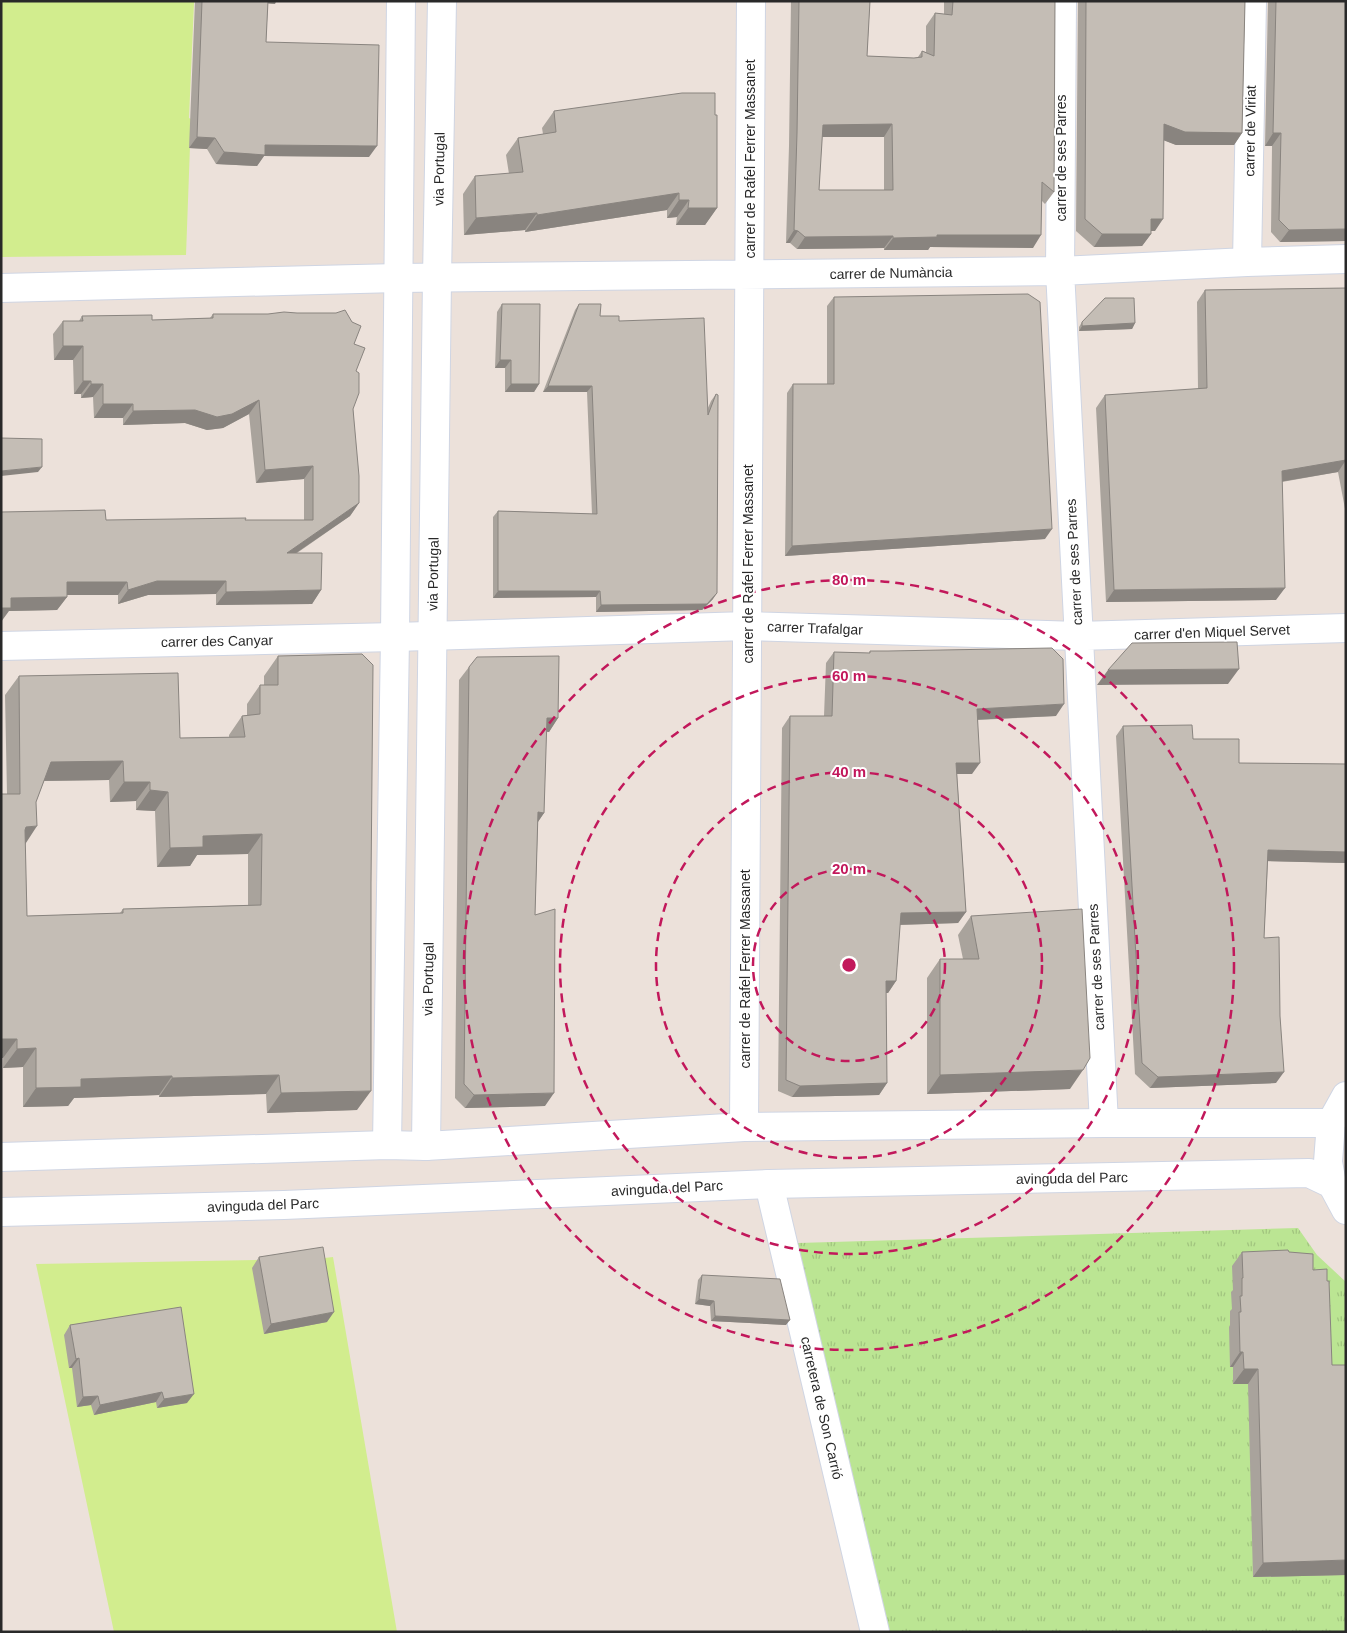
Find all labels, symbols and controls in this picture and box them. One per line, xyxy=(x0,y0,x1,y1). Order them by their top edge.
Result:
street label: carrer de Rafel Ferrer Massanet xyxy=(742,59,758,259)
street label: carrer de Viriat xyxy=(1241,85,1259,177)
street label: carrer de ses Parres xyxy=(1053,95,1069,221)
street label: via Portugal xyxy=(430,132,448,206)
street label: carrer de Numància xyxy=(829,264,953,282)
street label: carrer de Rafel Ferrer Massanet xyxy=(740,464,756,664)
street label: carrer de ses Parres xyxy=(1063,498,1085,626)
street label: via Portugal xyxy=(424,537,442,611)
text: 80 m xyxy=(832,571,866,588)
street label: carrer Trafalgar xyxy=(767,618,863,638)
street label: carrer d'en Miquel Servet xyxy=(1134,621,1290,643)
street label: carrer des Canyar xyxy=(161,632,273,650)
text: 60 m xyxy=(832,667,866,684)
text: 40 m xyxy=(832,763,866,780)
text: 20 m xyxy=(832,860,866,877)
street label: carrer de Rafel Ferrer Massanet xyxy=(737,869,753,1069)
street label: carrer de ses Parres xyxy=(1085,903,1107,1031)
street label: via Portugal xyxy=(419,942,437,1016)
centre of rings xyxy=(840,956,858,974)
street label: avinguda del Parc xyxy=(1016,1169,1128,1187)
street label: avinguda del Parc xyxy=(611,1177,723,1199)
street label: avinguda del Parc xyxy=(207,1195,319,1215)
street label: carretera de Son Carrió xyxy=(798,1335,846,1481)

